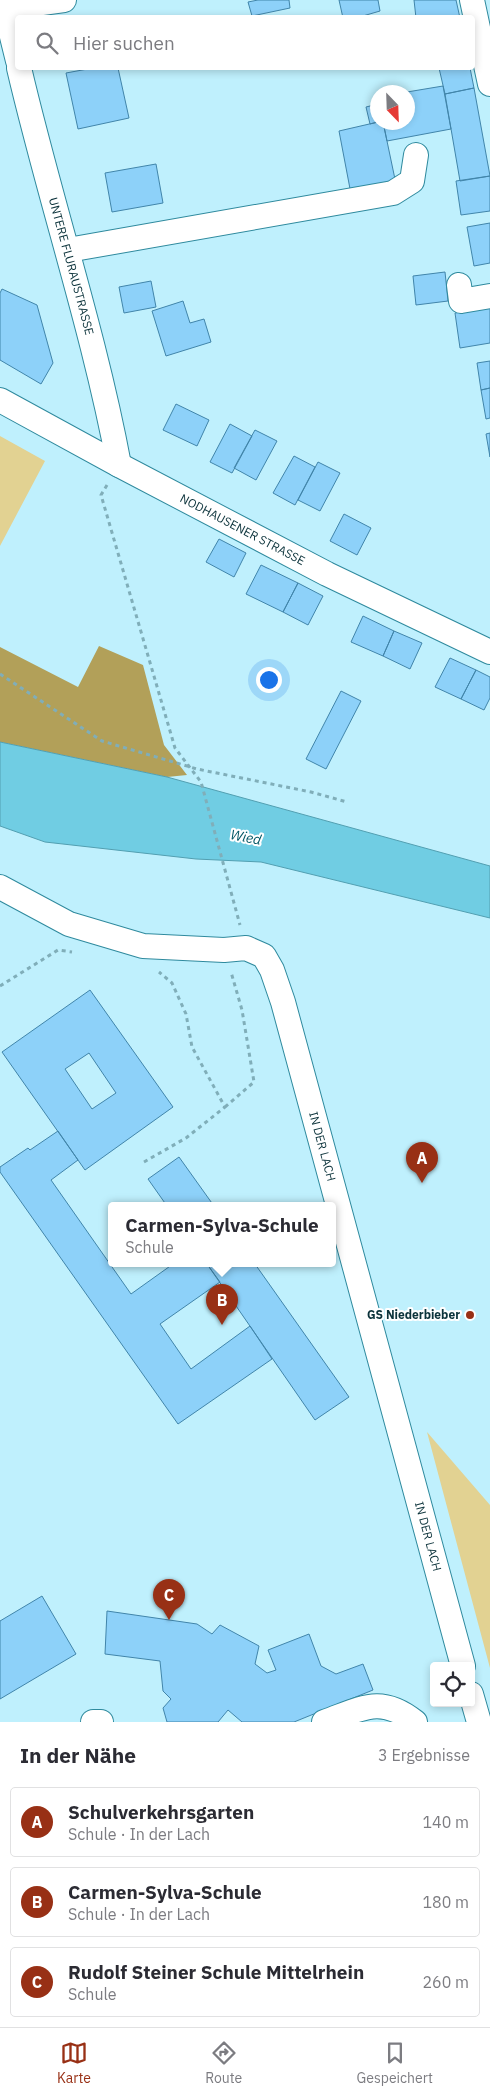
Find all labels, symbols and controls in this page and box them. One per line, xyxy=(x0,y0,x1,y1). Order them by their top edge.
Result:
search box xyxy=(15,15,475,70)
icon: search xyxy=(33,29,61,57)
text: Hier suchen xyxy=(73,31,175,55)
north arrow xyxy=(370,85,415,130)
street label: UNTERE FLURAUSTRASSE xyxy=(46,196,97,337)
street label: NODHAUSENER STRASSE xyxy=(178,490,308,568)
your location xyxy=(256,667,282,693)
water label: Wied xyxy=(229,825,264,849)
street label: IN DER LACH xyxy=(306,1110,339,1183)
pin: A xyxy=(406,1142,438,1183)
popup xyxy=(108,1202,336,1267)
text: Carmen-Sylva-Schule xyxy=(125,1213,319,1237)
text: Schule xyxy=(125,1237,174,1257)
pin: B xyxy=(206,1284,238,1325)
place label: GS Niederbieber xyxy=(367,1307,460,1322)
marker: GS Niederbieber xyxy=(464,1309,476,1321)
street label: IN DER LACH xyxy=(412,1500,445,1573)
pin: C xyxy=(153,1579,185,1620)
map controls xyxy=(430,1662,475,1707)
button: locate xyxy=(430,1662,475,1707)
text: In der Nähe xyxy=(20,1741,136,1769)
text: 3 Ergebnisse xyxy=(378,1745,470,1765)
text: Schulverkehrsgarten xyxy=(68,1800,254,1824)
text: A xyxy=(32,1812,42,1832)
text: 140 m xyxy=(422,1812,469,1832)
text: Schule · In der Lach xyxy=(68,1824,210,1844)
text: Carmen-Sylva-Schule xyxy=(68,1880,262,1904)
text: B xyxy=(32,1892,42,1912)
text: 180 m xyxy=(422,1892,469,1912)
text: Schule · In der Lach xyxy=(68,1904,210,1924)
text: Rudolf Steiner Schule Mittelrhein xyxy=(68,1960,364,1984)
text: C xyxy=(32,1972,42,1992)
text: 260 m xyxy=(422,1972,469,1992)
text: Schule xyxy=(68,1984,117,2004)
tab: Karte xyxy=(57,2039,91,2087)
tab: Route xyxy=(205,2039,242,2087)
tab: Gespeichert xyxy=(357,2039,433,2087)

